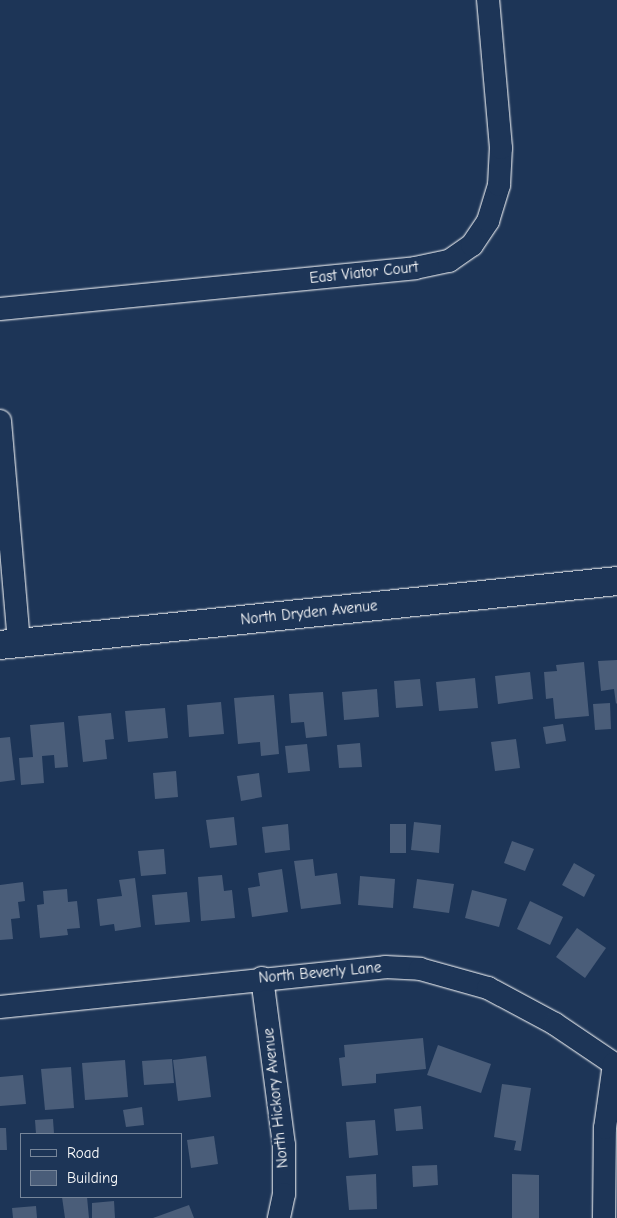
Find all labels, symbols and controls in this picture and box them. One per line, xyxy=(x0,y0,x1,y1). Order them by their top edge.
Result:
street label: East Viator Court xyxy=(309,258,419,288)
street label: North Dryden Avenue xyxy=(240,597,378,629)
street label: North Beverly Lane xyxy=(258,959,382,987)
street label: North Hickory Avenue xyxy=(260,1027,292,1169)
legend xyxy=(20,1133,182,1198)
text: Road xyxy=(67,1144,99,1162)
text: Building xyxy=(67,1169,118,1187)

